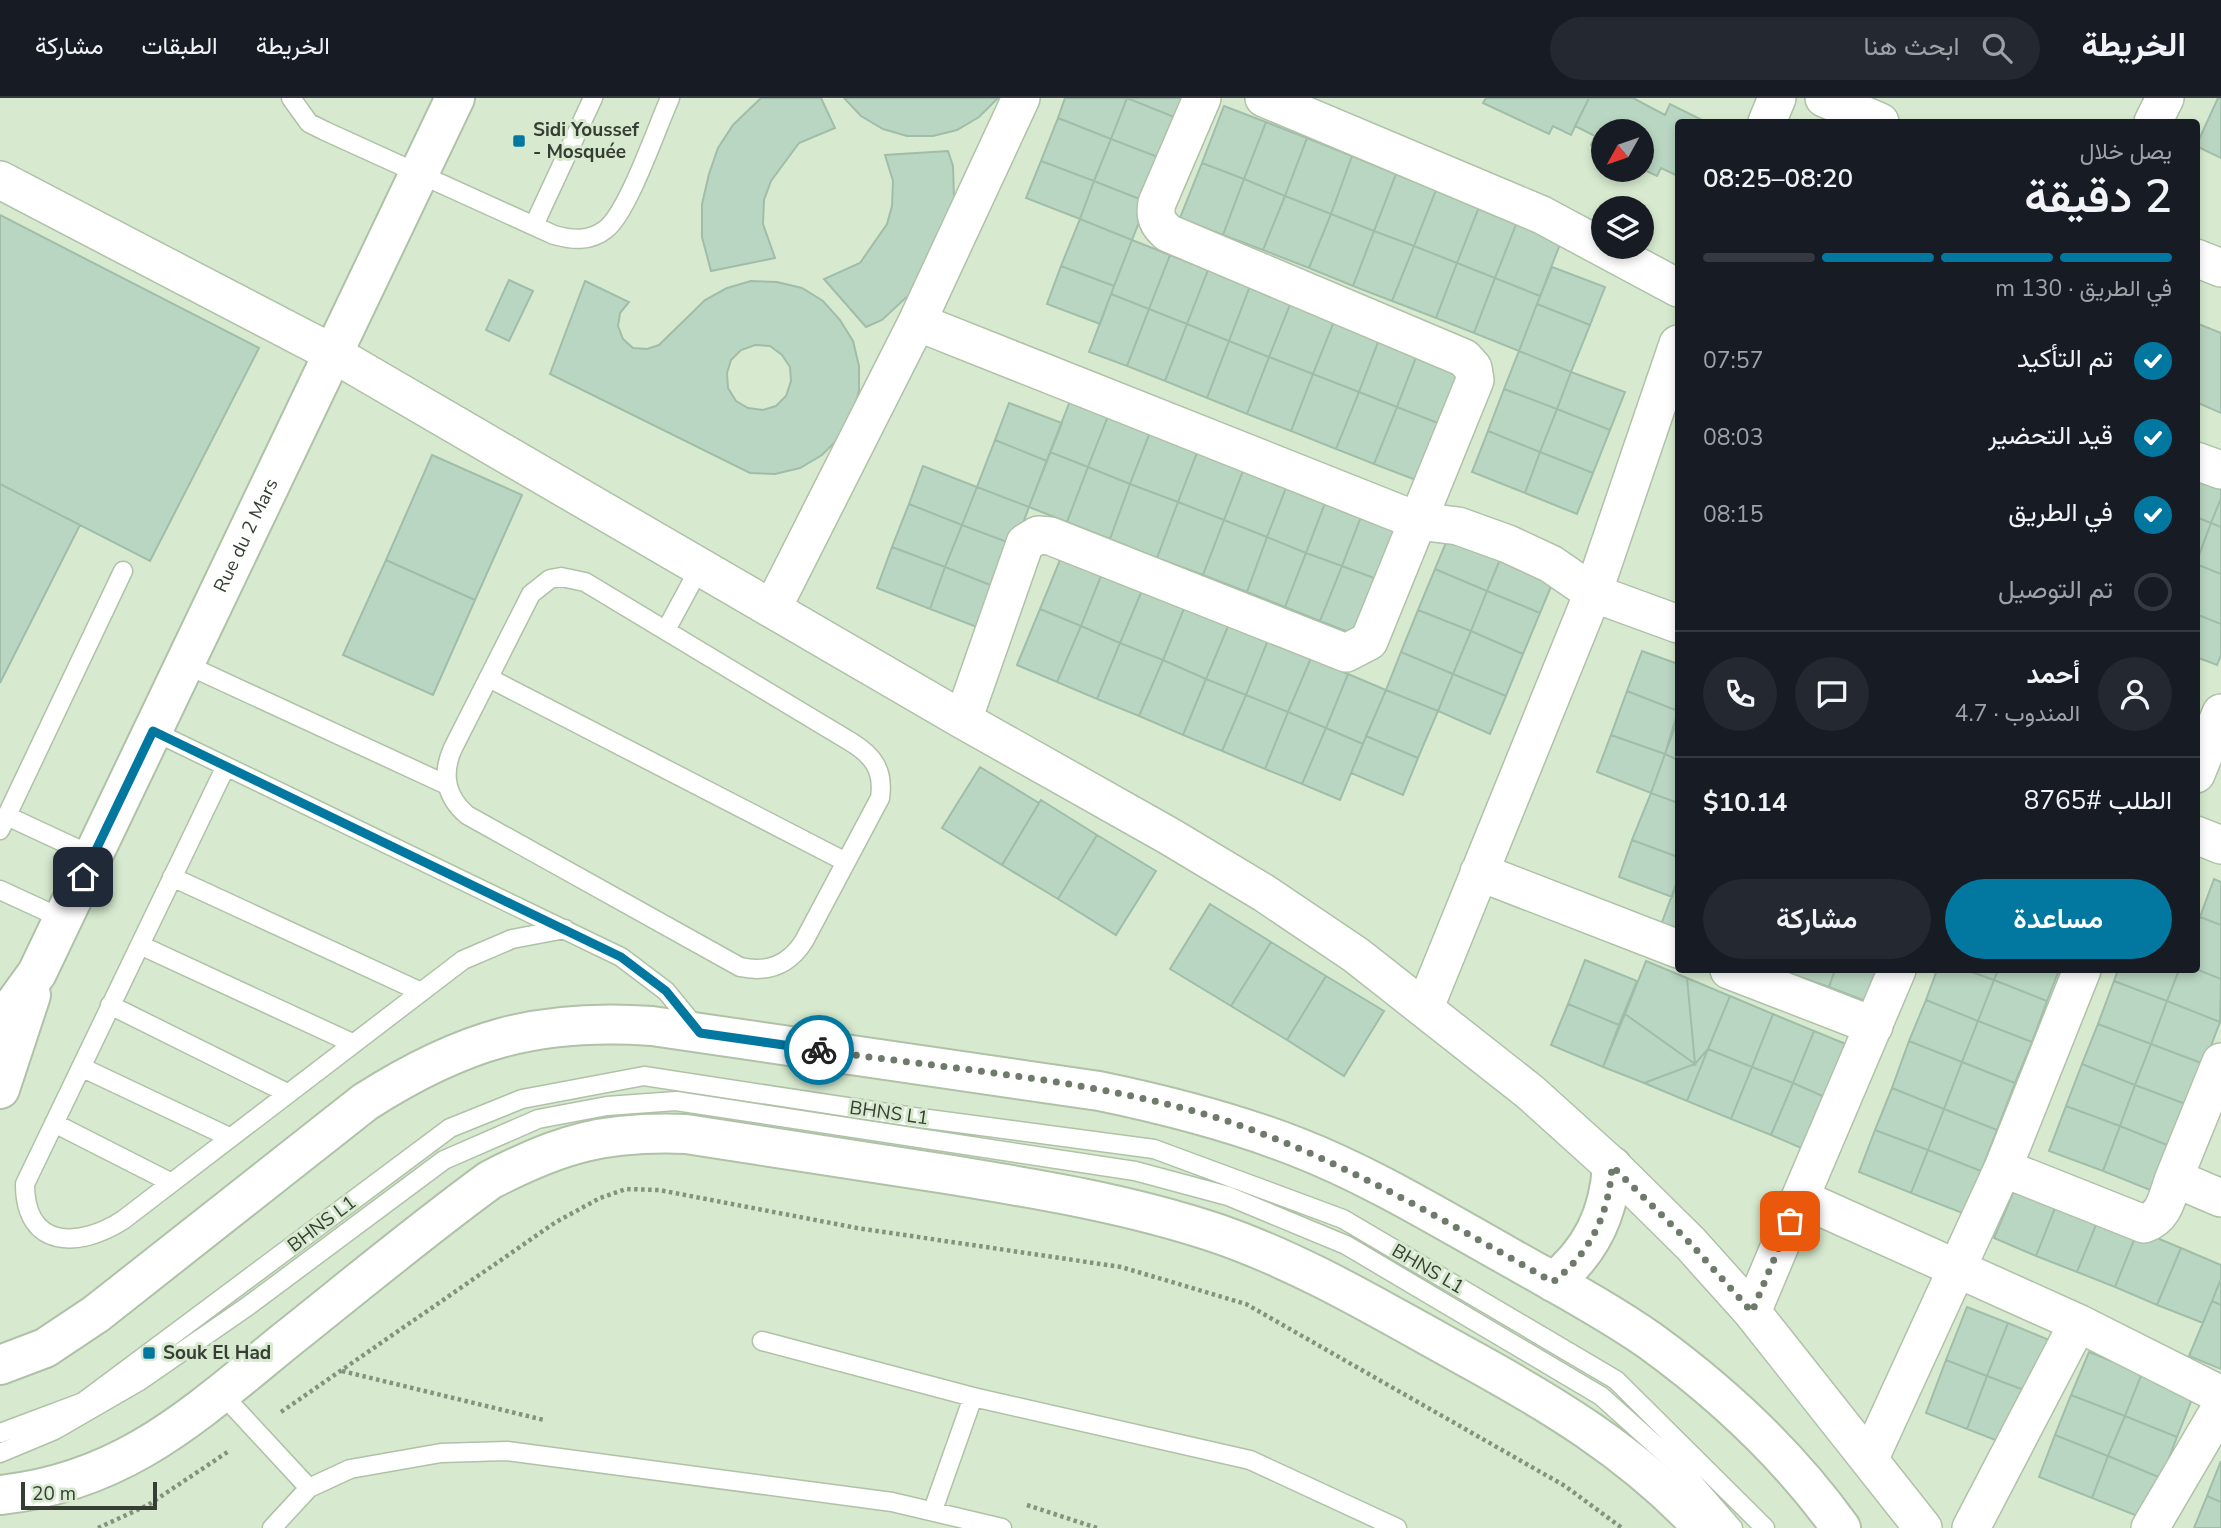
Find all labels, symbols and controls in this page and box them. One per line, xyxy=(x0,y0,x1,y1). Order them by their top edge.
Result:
search box xyxy=(1550,17,2040,80)
text: الخريطة xyxy=(2082,23,2186,68)
text: ابحث هنا xyxy=(1864,29,1960,64)
icon: search xyxy=(1978,29,2016,67)
text: مشاركة xyxy=(35,30,103,62)
text: الطبقات xyxy=(141,30,218,62)
text: الخريطة xyxy=(256,30,330,62)
place label: Sidi Youssef - Mosquée xyxy=(533,117,640,165)
north arrow xyxy=(1591,119,1654,182)
map controls xyxy=(1591,119,1654,259)
marker: Sidi Youssef - Mosquée xyxy=(511,133,527,149)
text: يصل خلال xyxy=(2080,136,2172,167)
text: 08:20–08:25 xyxy=(1703,161,1853,196)
text: 2 دقيقة xyxy=(2024,165,2172,228)
button: layers xyxy=(1591,196,1654,259)
text: في الطريق · 130 m xyxy=(1995,273,2172,304)
text: تم التأكيد xyxy=(2017,341,2113,376)
icon: check xyxy=(2134,342,2172,380)
text: 07:57 xyxy=(1703,345,1763,376)
text: قيد التحضير xyxy=(1988,418,2113,453)
icon: check xyxy=(2134,419,2172,457)
text: 08:03 xyxy=(1703,422,1763,453)
street label: Rue du 2 Mars xyxy=(208,474,284,597)
text: في الطريق xyxy=(2008,495,2113,530)
icon: check xyxy=(2134,496,2172,534)
text: 08:15 xyxy=(1703,499,1763,530)
text: تم التوصيل xyxy=(1998,572,2113,607)
button: phone xyxy=(1703,657,1777,731)
button: chat xyxy=(1795,657,1869,731)
text: أحمد xyxy=(2027,657,2080,692)
button: person xyxy=(2098,657,2172,731)
text: المندوب · 4.7 xyxy=(1955,698,2080,729)
text: الطلب #8765 xyxy=(2024,783,2172,818)
text: $10.14 xyxy=(1703,785,1787,820)
pin xyxy=(53,847,113,907)
icon: home xyxy=(64,858,102,896)
button: مشاركة xyxy=(1703,879,1931,959)
button: مساعدة xyxy=(1945,879,2172,959)
courier xyxy=(784,1015,854,1085)
icon: bike xyxy=(800,1031,838,1069)
street label: BHNS L1 xyxy=(848,1095,930,1131)
street label: BHNS L1 xyxy=(282,1190,362,1258)
pin xyxy=(1760,1191,1820,1251)
icon: bag xyxy=(1771,1202,1809,1240)
street label: BHNS L1 xyxy=(1387,1238,1469,1300)
place label: Souk El Had xyxy=(163,1340,271,1366)
marker: Souk El Had xyxy=(141,1345,157,1361)
scale bar xyxy=(21,1479,158,1511)
text: 20 m xyxy=(32,1481,76,1507)

